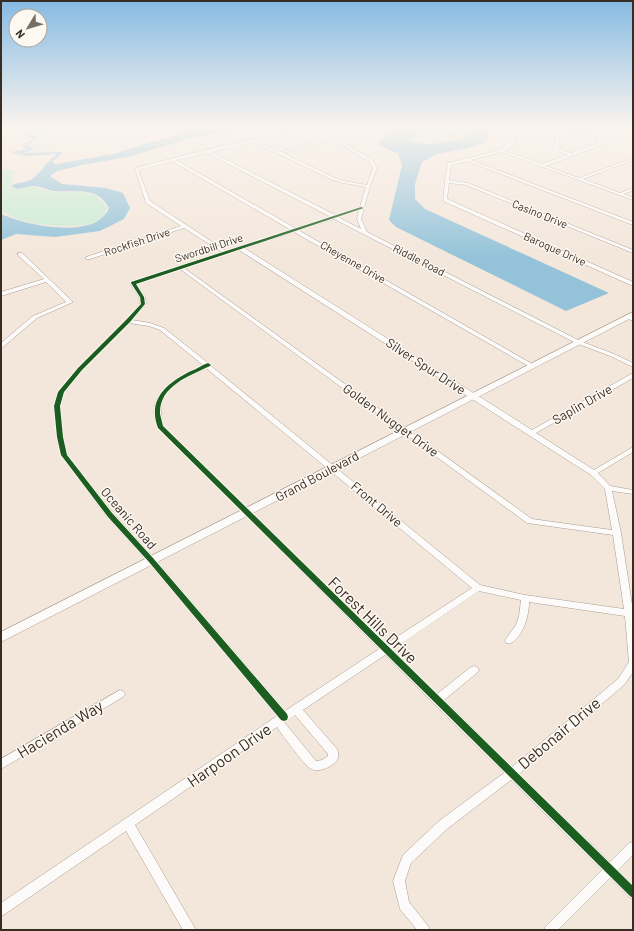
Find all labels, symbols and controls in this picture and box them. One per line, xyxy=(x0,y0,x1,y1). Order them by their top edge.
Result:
north arrow xyxy=(8,8,48,48)
text: N xyxy=(12,28,27,41)
street label: Casino Drive xyxy=(510,196,570,231)
street label: Rockfish Drive xyxy=(102,225,172,258)
street label: Baroque Drive xyxy=(522,229,589,268)
street label: Swordbill Drive xyxy=(173,230,245,265)
street label: Cheyenne Drive xyxy=(318,238,388,286)
street label: Riddle Road xyxy=(391,241,447,278)
street label: Silver Spur Drive xyxy=(383,334,469,398)
street label: Golden Nugget Drive xyxy=(340,380,442,460)
street label: Saplin Drive xyxy=(549,380,615,427)
street label: Grand Boulevard xyxy=(272,447,362,505)
street label: Front Drive xyxy=(348,478,406,530)
street label: Oceanic Road xyxy=(98,484,160,552)
street label: Forest Hills Drive xyxy=(325,572,422,667)
street label: Debonair Drive xyxy=(514,693,604,772)
street label: Hacienda Way xyxy=(13,695,107,762)
street label: Harpoon Drive xyxy=(183,719,274,791)

